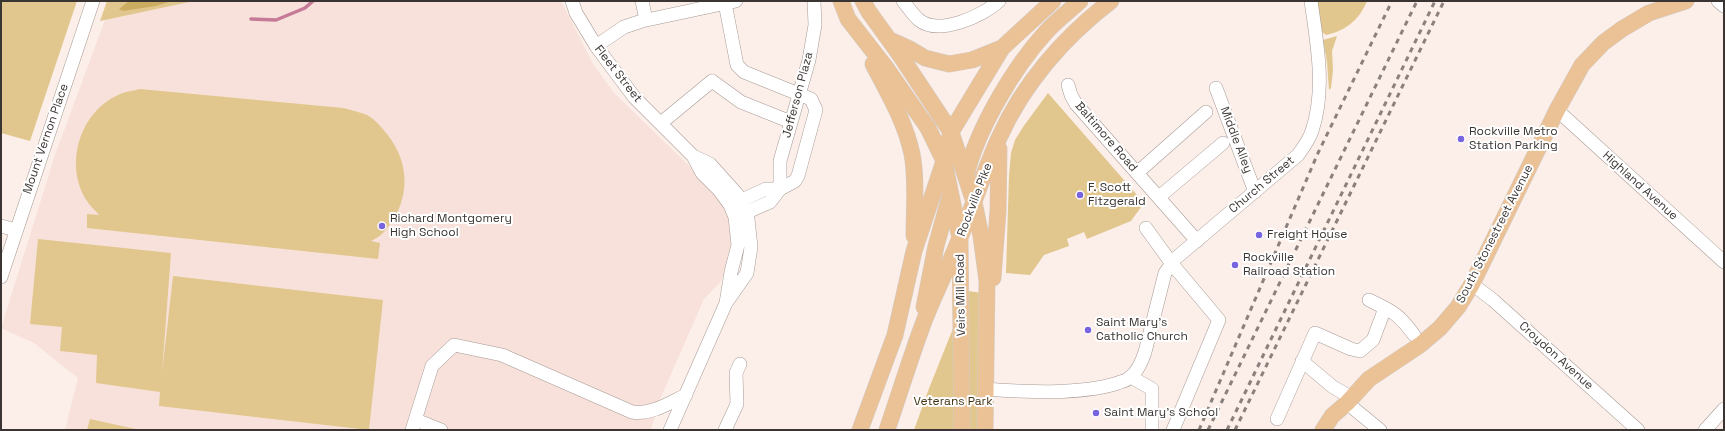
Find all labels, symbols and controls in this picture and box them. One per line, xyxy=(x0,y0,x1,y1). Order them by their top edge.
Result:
street label: Fleet Street xyxy=(591,43,645,105)
street label: Jefferson Plaza xyxy=(780,50,816,140)
street label: Mount Vernon Place xyxy=(20,82,72,196)
street label: Baltimore Road xyxy=(1072,99,1140,175)
street label: Middle Alley xyxy=(1217,105,1255,175)
place label: Rockville Metro Station Parking xyxy=(1469,125,1558,153)
marker: Rockville Metro Station Parking xyxy=(1456,134,1466,144)
street label: Highland Avenue xyxy=(1599,148,1681,224)
street label: Church Street xyxy=(1226,153,1298,217)
street label: Rockville Pike xyxy=(954,161,996,239)
street label: South Stonestreet Avenue xyxy=(1454,162,1536,306)
place label: F. Scott Fitzgerald xyxy=(1088,181,1146,209)
marker: F. Scott Fitzgerald xyxy=(1075,190,1085,200)
place label: Richard Montgomery High School xyxy=(390,212,512,240)
marker: Richard Montgomery High School xyxy=(377,221,387,231)
place label: Freight House xyxy=(1267,228,1347,242)
marker: Freight House xyxy=(1254,230,1264,240)
place label: Rockville Railroad Station xyxy=(1243,251,1335,279)
street label: Veirs Mill Road xyxy=(953,254,969,336)
marker: Rockville Railroad Station xyxy=(1230,260,1240,270)
place label: Saint Mary's Catholic Church xyxy=(1096,316,1188,344)
street label: Croydon Avenue xyxy=(1516,319,1596,393)
marker: Saint Mary's Catholic Church xyxy=(1083,325,1093,335)
park label: Veterans Park xyxy=(913,395,993,409)
place label: Saint Mary's School xyxy=(1104,406,1218,420)
marker: Saint Mary's School xyxy=(1091,408,1101,418)

